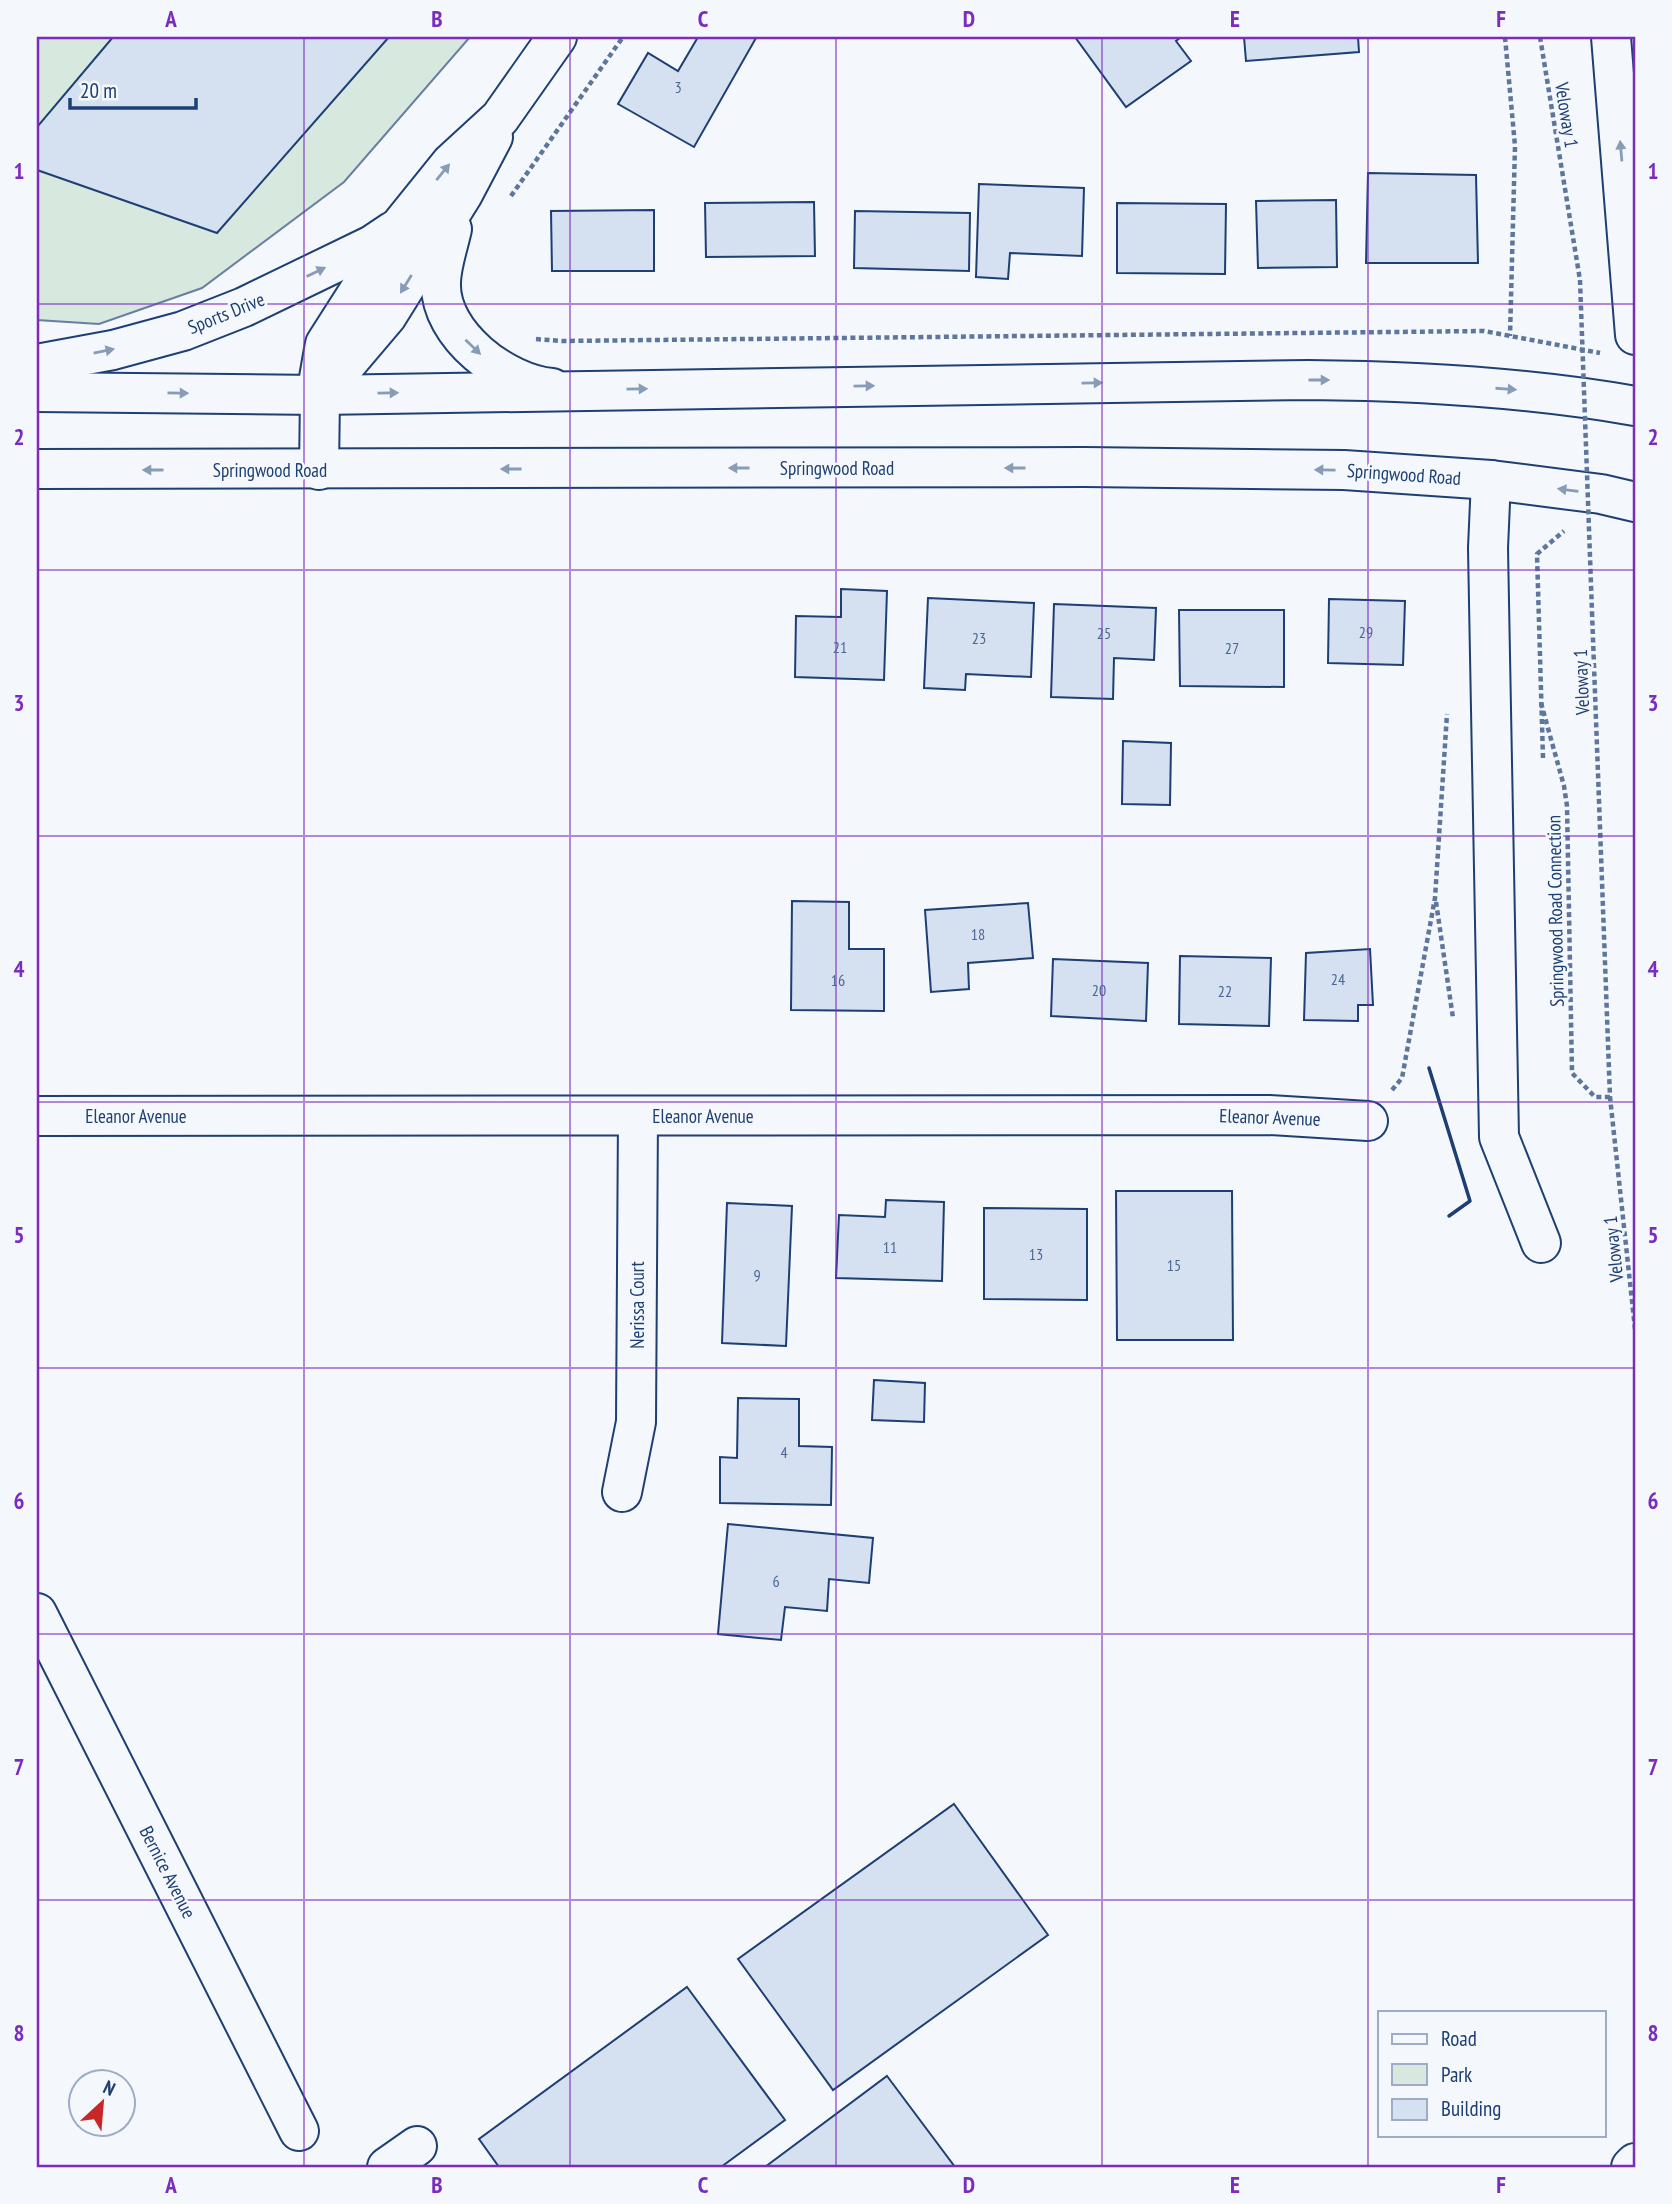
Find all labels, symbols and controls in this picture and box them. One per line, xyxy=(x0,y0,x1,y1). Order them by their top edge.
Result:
text: A xyxy=(164,4,177,33)
text: B xyxy=(431,4,443,33)
text: C xyxy=(698,4,709,33)
text: D xyxy=(963,4,975,33)
text: E xyxy=(1230,4,1240,33)
text: F xyxy=(1496,4,1506,33)
scale bar xyxy=(70,66,196,110)
text: 20 m xyxy=(80,77,117,104)
house number: 3 xyxy=(674,77,682,97)
street label: Veloway 1 xyxy=(1550,79,1584,150)
one-way arrow xyxy=(1615,140,1626,162)
text: 1 xyxy=(14,156,25,185)
text: 1 xyxy=(1648,156,1659,185)
one-way arrow xyxy=(436,164,451,182)
one-way arrow xyxy=(306,267,326,278)
one-way arrow xyxy=(400,275,413,294)
street label: Sports Drive xyxy=(184,287,268,339)
one-way arrow xyxy=(465,339,482,356)
one-way arrow xyxy=(93,346,115,357)
one-way arrow xyxy=(1309,375,1331,386)
one-way arrow xyxy=(1081,377,1103,389)
one-way arrow xyxy=(854,380,876,392)
one-way arrow xyxy=(626,383,648,395)
one-way arrow xyxy=(1495,384,1517,395)
one-way arrow xyxy=(168,387,190,399)
one-way arrow xyxy=(377,388,399,399)
text: 2 xyxy=(14,422,25,451)
text: 2 xyxy=(1648,422,1659,451)
street label: Springwood Road xyxy=(780,456,894,480)
street label: Springwood Road xyxy=(213,458,327,482)
street label: Springwood Road xyxy=(1346,458,1462,490)
one-way arrow xyxy=(728,462,750,474)
one-way arrow xyxy=(1004,462,1026,473)
one-way arrow xyxy=(500,463,522,475)
one-way arrow xyxy=(142,464,164,476)
one-way arrow xyxy=(1313,464,1335,476)
one-way arrow xyxy=(1557,485,1579,496)
house number: 29 xyxy=(1359,622,1373,642)
house number: 25 xyxy=(1097,623,1111,643)
house number: 23 xyxy=(972,628,986,648)
house number: 21 xyxy=(833,637,847,657)
house number: 27 xyxy=(1225,638,1239,658)
street label: Veloway 1 xyxy=(1568,649,1594,716)
text: 3 xyxy=(14,688,25,717)
text: 3 xyxy=(1648,688,1659,717)
street label: Springwood Road Connection xyxy=(1541,815,1569,1007)
house number: 18 xyxy=(971,924,985,944)
text: 4 xyxy=(14,954,25,983)
text: 4 xyxy=(1648,954,1659,983)
house number: 24 xyxy=(1331,969,1345,989)
house number: 16 xyxy=(831,970,845,990)
house number: 20 xyxy=(1092,980,1106,1000)
house number: 22 xyxy=(1218,981,1232,1001)
street label: Eleanor Avenue xyxy=(1219,1103,1321,1131)
street label: Eleanor Avenue xyxy=(85,1104,187,1128)
street label: Eleanor Avenue xyxy=(652,1104,754,1128)
street label: Veloway 1 xyxy=(1598,1215,1628,1284)
text: 5 xyxy=(14,1220,25,1249)
text: 5 xyxy=(1648,1220,1659,1249)
house number: 11 xyxy=(883,1237,897,1257)
house number: 13 xyxy=(1029,1244,1043,1264)
house number: 15 xyxy=(1167,1255,1181,1275)
street label: Nerissa Court xyxy=(625,1261,649,1349)
house number: 9 xyxy=(753,1265,761,1285)
house number: 4 xyxy=(780,1442,788,1462)
text: 6 xyxy=(14,1486,25,1515)
text: 6 xyxy=(1648,1486,1659,1515)
house number: 6 xyxy=(772,1571,780,1591)
text: 7 xyxy=(14,1752,25,1781)
text: 7 xyxy=(1648,1752,1659,1781)
street label: Bernice Avenue xyxy=(135,1822,202,1922)
legend xyxy=(1378,2011,1606,2138)
text: 8 xyxy=(14,2018,25,2047)
text: 8 xyxy=(1648,2018,1659,2047)
text: Road xyxy=(1441,2025,1477,2052)
text: Park xyxy=(1441,2061,1472,2088)
north arrow xyxy=(66,2068,136,2138)
text: N xyxy=(100,2075,119,2101)
text: Building xyxy=(1441,2095,1501,2122)
text: A xyxy=(164,2170,177,2199)
text: B xyxy=(431,2170,443,2199)
text: C xyxy=(698,2170,709,2199)
text: D xyxy=(963,2170,975,2199)
text: E xyxy=(1230,2170,1240,2199)
text: F xyxy=(1496,2170,1506,2199)

